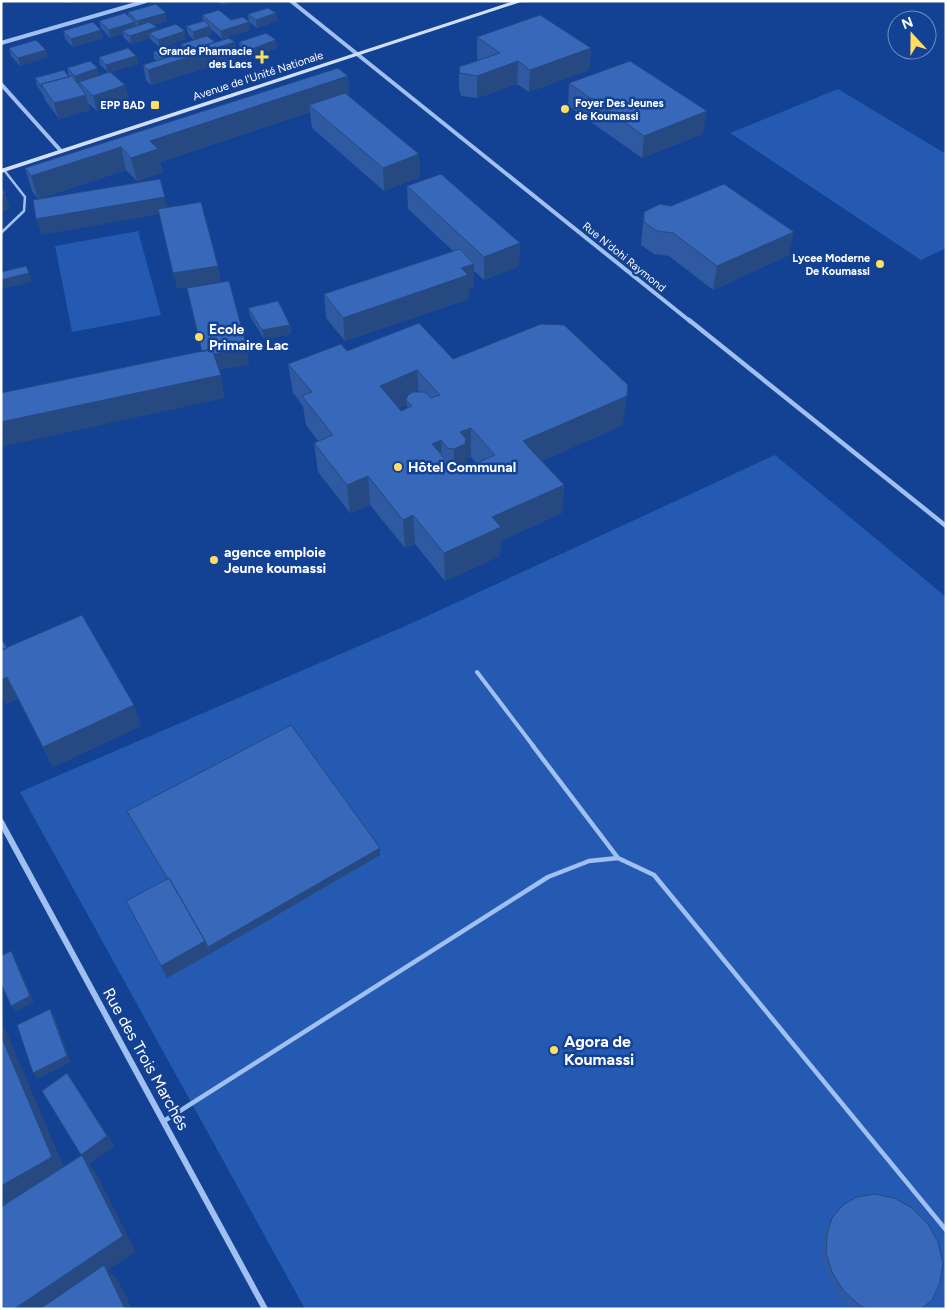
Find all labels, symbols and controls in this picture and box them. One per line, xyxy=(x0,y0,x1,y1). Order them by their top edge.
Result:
north arrow xyxy=(887,10,937,60)
text: N xyxy=(899,13,916,33)
place label: Grande Pharmacie des Lacs xyxy=(159,45,252,71)
street label: Avenue de l'Unité Nationale xyxy=(191,49,325,103)
marker: Grande Pharmacie des Lacs xyxy=(256,51,268,63)
place label: Foyer Des Jeunes de Koumassi xyxy=(575,97,664,123)
place label: EPP BAD xyxy=(100,99,145,112)
marker: EPP BAD xyxy=(149,99,161,111)
marker: Foyer Des Jeunes de Koumassi xyxy=(559,103,571,115)
street label: Rue N'dohi Raymond xyxy=(580,219,668,295)
place label: Lycee Moderne De Koumassi xyxy=(792,252,870,278)
marker: Lycee Moderne De Koumassi xyxy=(874,258,886,270)
place label: Ecole Primaire Lac xyxy=(209,321,289,354)
marker: Ecole Primaire Lac xyxy=(193,331,205,343)
place label: Hôtel Communal xyxy=(408,459,516,476)
marker: Hôtel Communal xyxy=(392,461,404,473)
place label: agence emploie Jeune koumassi xyxy=(224,544,326,577)
marker: agence emploie Jeune koumassi xyxy=(208,554,220,566)
street label: Rue des Trois Marchés xyxy=(99,984,193,1134)
place label: Agora de Koumassi xyxy=(564,1032,634,1069)
marker: Agora de Koumassi xyxy=(548,1044,560,1056)

